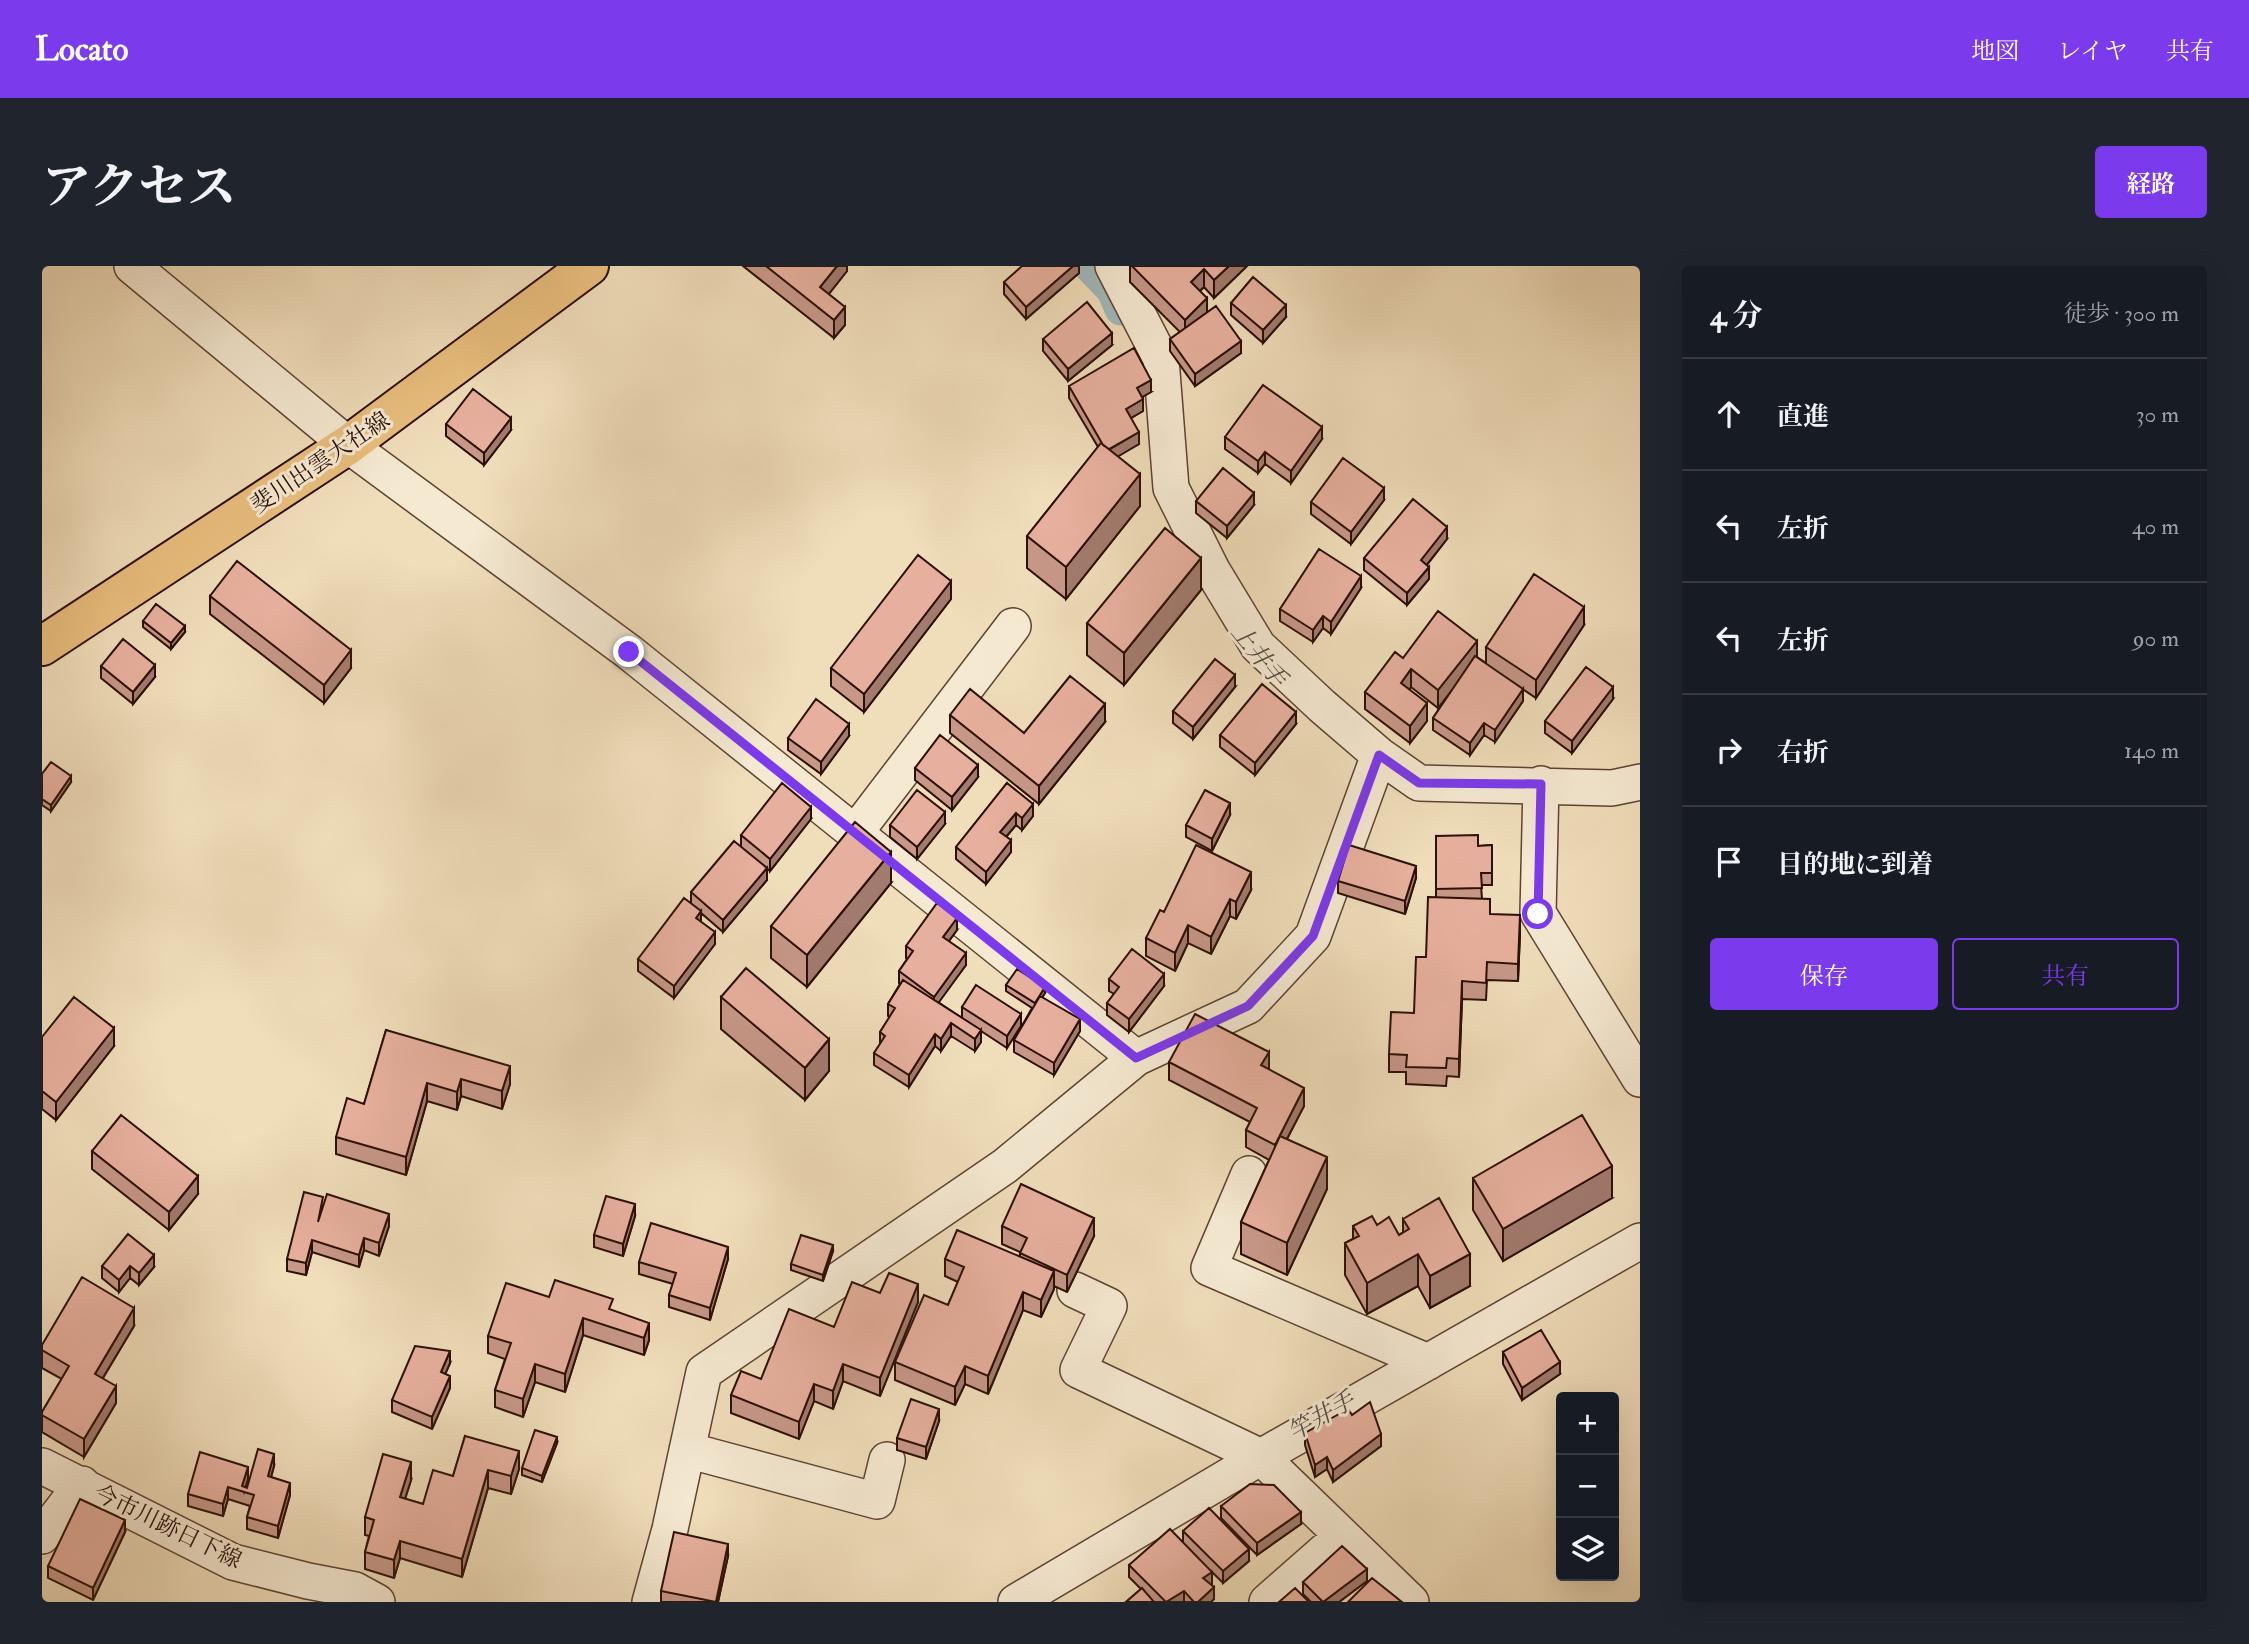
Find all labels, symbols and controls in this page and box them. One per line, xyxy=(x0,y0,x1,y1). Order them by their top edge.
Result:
text: Locato xyxy=(35,29,128,70)
text: 地図 xyxy=(1971,36,2019,67)
text: レイヤ xyxy=(2057,36,2128,67)
text: 共有 xyxy=(2166,36,2214,67)
button: 経路 xyxy=(2095,146,2207,218)
text: アクセス xyxy=(42,157,237,218)
text: 4 分 xyxy=(1710,297,1763,334)
text: 徒歩 · 300 m xyxy=(2064,299,2179,328)
icon: ahead xyxy=(1710,395,1748,433)
text: 30 m xyxy=(2136,400,2179,429)
text: 直進 xyxy=(1777,401,1829,433)
street label: 斐川出雲大社線 xyxy=(245,405,395,519)
icon: left xyxy=(1710,507,1748,545)
text: 40 m xyxy=(2132,512,2179,541)
text: 左折 xyxy=(1777,513,1829,545)
water label: 上井手 xyxy=(1224,618,1295,695)
icon: left xyxy=(1710,619,1748,657)
text: 90 m xyxy=(2133,624,2179,653)
text: 左折 xyxy=(1777,625,1829,657)
route end xyxy=(613,636,644,667)
icon: right xyxy=(1710,731,1748,769)
text: 140 m xyxy=(2124,736,2179,765)
text: 右折 xyxy=(1777,737,1829,769)
icon: arrive xyxy=(1710,843,1748,881)
text: 目的地に到着 xyxy=(1777,849,1933,881)
route start xyxy=(1522,898,1553,929)
button: 保存 xyxy=(1710,938,1938,1010)
button: 共有 xyxy=(1952,938,2179,1010)
water label: 竿井手 xyxy=(1282,1384,1362,1448)
map controls xyxy=(1556,1392,1619,1581)
button: + xyxy=(1556,1392,1619,1455)
button: − xyxy=(1556,1455,1619,1518)
street label: 今市川跡日下線 xyxy=(89,1478,246,1575)
button: layers xyxy=(1556,1518,1619,1581)

